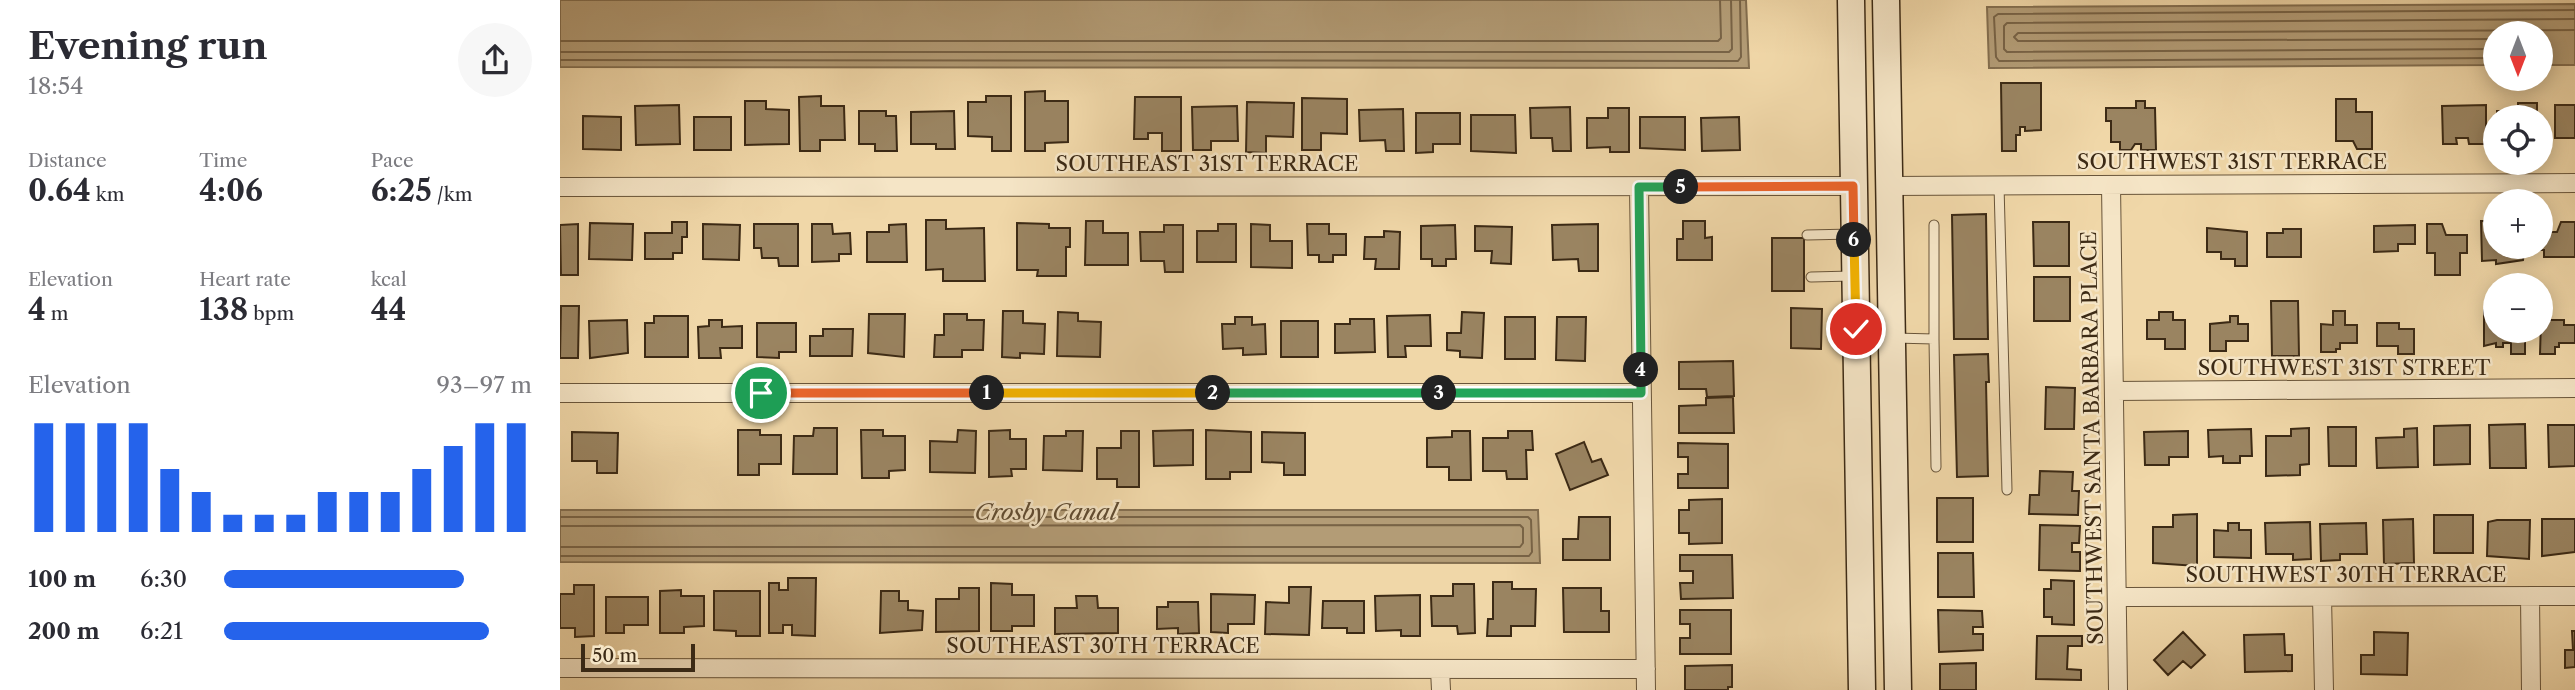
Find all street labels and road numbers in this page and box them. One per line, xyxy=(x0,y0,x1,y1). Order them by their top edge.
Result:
street label: SOUTHWEST 31ST TERRACE xyxy=(2077,149,2387,174)
street label: SOUTHEAST 31ST TERRACE xyxy=(1056,151,1358,176)
street label: SOUTHWEST SANTA BARBARA PLACE xyxy=(2076,231,2108,645)
street label: SOUTHWEST 31ST STREET xyxy=(2198,355,2491,380)
street label: SOUTHWEST 30TH TERRACE xyxy=(2186,562,2506,587)
street label: SOUTHEAST 30TH TERRACE xyxy=(946,633,1260,658)

